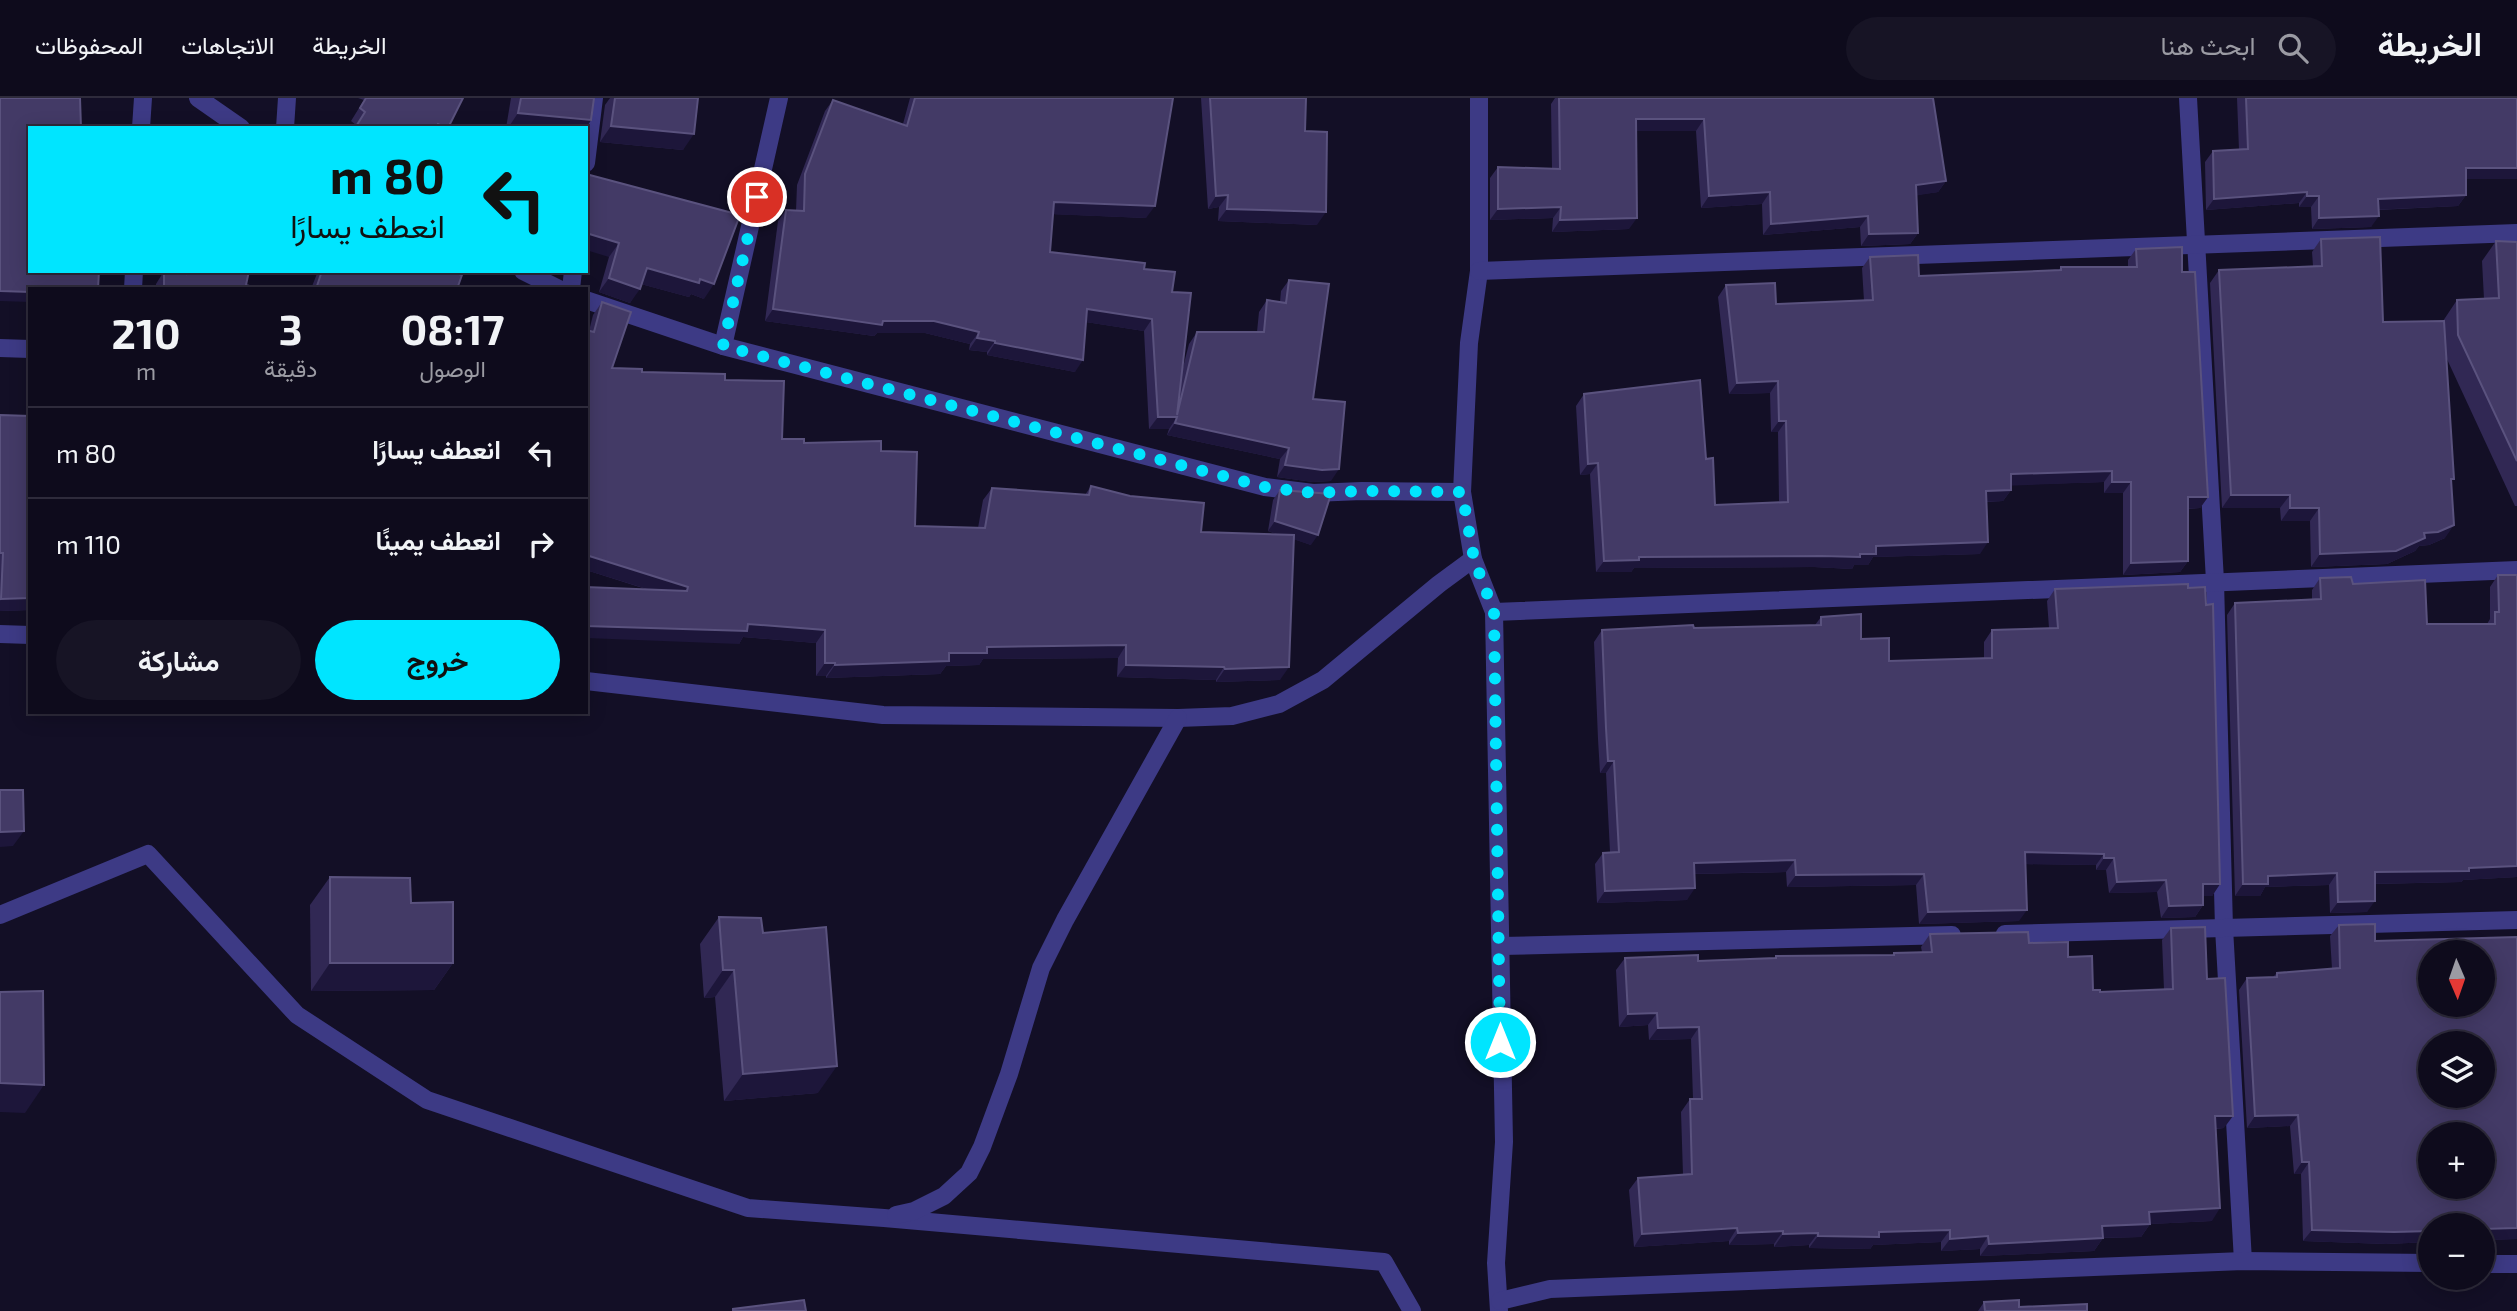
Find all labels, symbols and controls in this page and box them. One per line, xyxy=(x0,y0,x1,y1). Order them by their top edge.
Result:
search box xyxy=(1846,17,2336,80)
text: الخريطة xyxy=(2378,23,2482,63)
text: ابحث هنا xyxy=(2161,29,2256,60)
icon: search xyxy=(2274,29,2312,67)
text: المحفوظات xyxy=(35,30,143,59)
text: الاتجاهات xyxy=(181,30,274,59)
text: الخريطة xyxy=(312,30,387,59)
text: 80 m xyxy=(330,145,445,204)
icon: left xyxy=(469,154,560,245)
pin xyxy=(727,167,787,227)
icon: arrive xyxy=(738,178,776,216)
text: انعطف يسارًا xyxy=(290,206,445,244)
text: 3 xyxy=(279,303,303,353)
text: 08:17 xyxy=(401,303,505,353)
text: 210 xyxy=(112,307,181,357)
text: دقيقة xyxy=(264,354,317,382)
text: الوصول xyxy=(419,354,486,382)
text: m xyxy=(136,357,156,385)
text: انعطف يسارًا xyxy=(372,433,501,464)
icon: left xyxy=(522,434,560,472)
text: 80 m xyxy=(56,437,116,468)
text: انعطف يمينًا xyxy=(376,524,501,555)
icon: right xyxy=(522,525,560,563)
text: 110 m xyxy=(56,528,121,559)
button: مشاركة xyxy=(56,620,301,700)
button: خروج xyxy=(315,620,560,700)
north arrow xyxy=(2418,940,2496,1017)
map controls xyxy=(2418,940,2495,1290)
position arrow xyxy=(1463,1005,1537,1079)
button: layers xyxy=(2418,1031,2495,1108)
button: + xyxy=(2418,1122,2495,1199)
button: − xyxy=(2418,1213,2495,1290)

